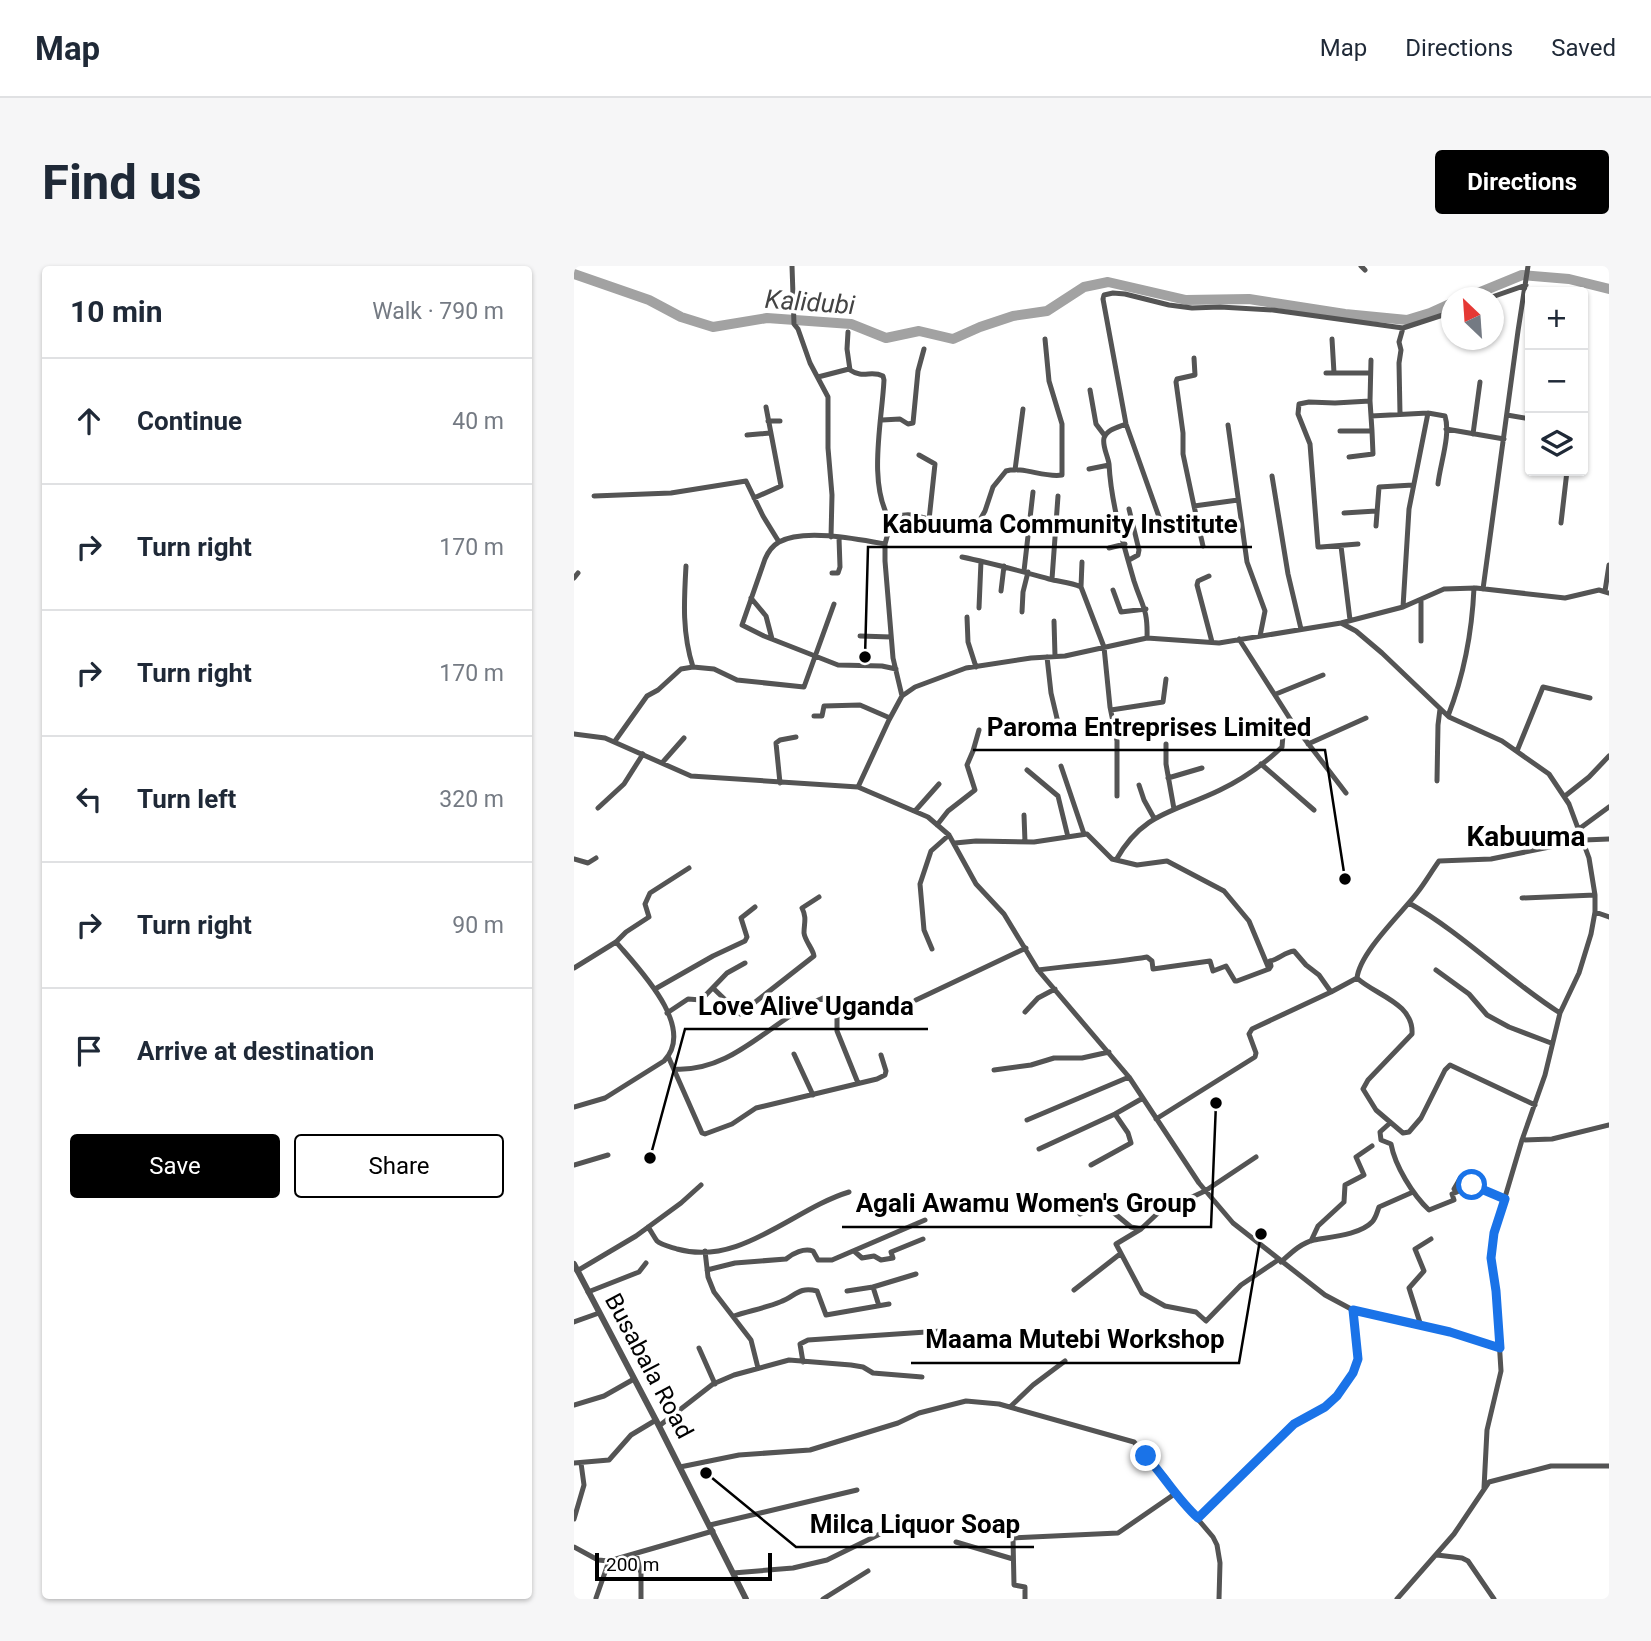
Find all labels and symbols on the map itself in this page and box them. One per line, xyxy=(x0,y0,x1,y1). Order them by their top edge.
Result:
water label: Kalidubi xyxy=(764,284,857,320)
north arrow xyxy=(1441,287,1504,350)
callout: Kabuuma Community Institute xyxy=(868,500,1252,547)
text: Kabuuma Community Institute xyxy=(882,509,1238,539)
callout: Paroma Entreprises Limited xyxy=(973,703,1325,750)
text: Paroma Entreprises Limited xyxy=(987,712,1311,742)
district label: Kabuuma xyxy=(1466,820,1586,853)
callout: Love Alive Uganda xyxy=(685,982,928,1029)
text: Love Alive Uganda xyxy=(698,991,914,1021)
route start xyxy=(1456,1169,1487,1200)
callout: Agali Awamu Women's Group xyxy=(842,1180,1211,1227)
text: Agali Awamu Women's Group xyxy=(856,1188,1196,1218)
street label: Busabala Road xyxy=(599,1289,699,1443)
callout: Maama Mutebi Workshop xyxy=(911,1316,1239,1363)
text: Maama Mutebi Workshop xyxy=(925,1324,1225,1354)
route end xyxy=(1130,1440,1161,1471)
callout: Milca Liquor Soap xyxy=(796,1500,1034,1547)
text: Milca Liquor Soap xyxy=(810,1509,1020,1539)
scale bar xyxy=(595,1550,772,1582)

